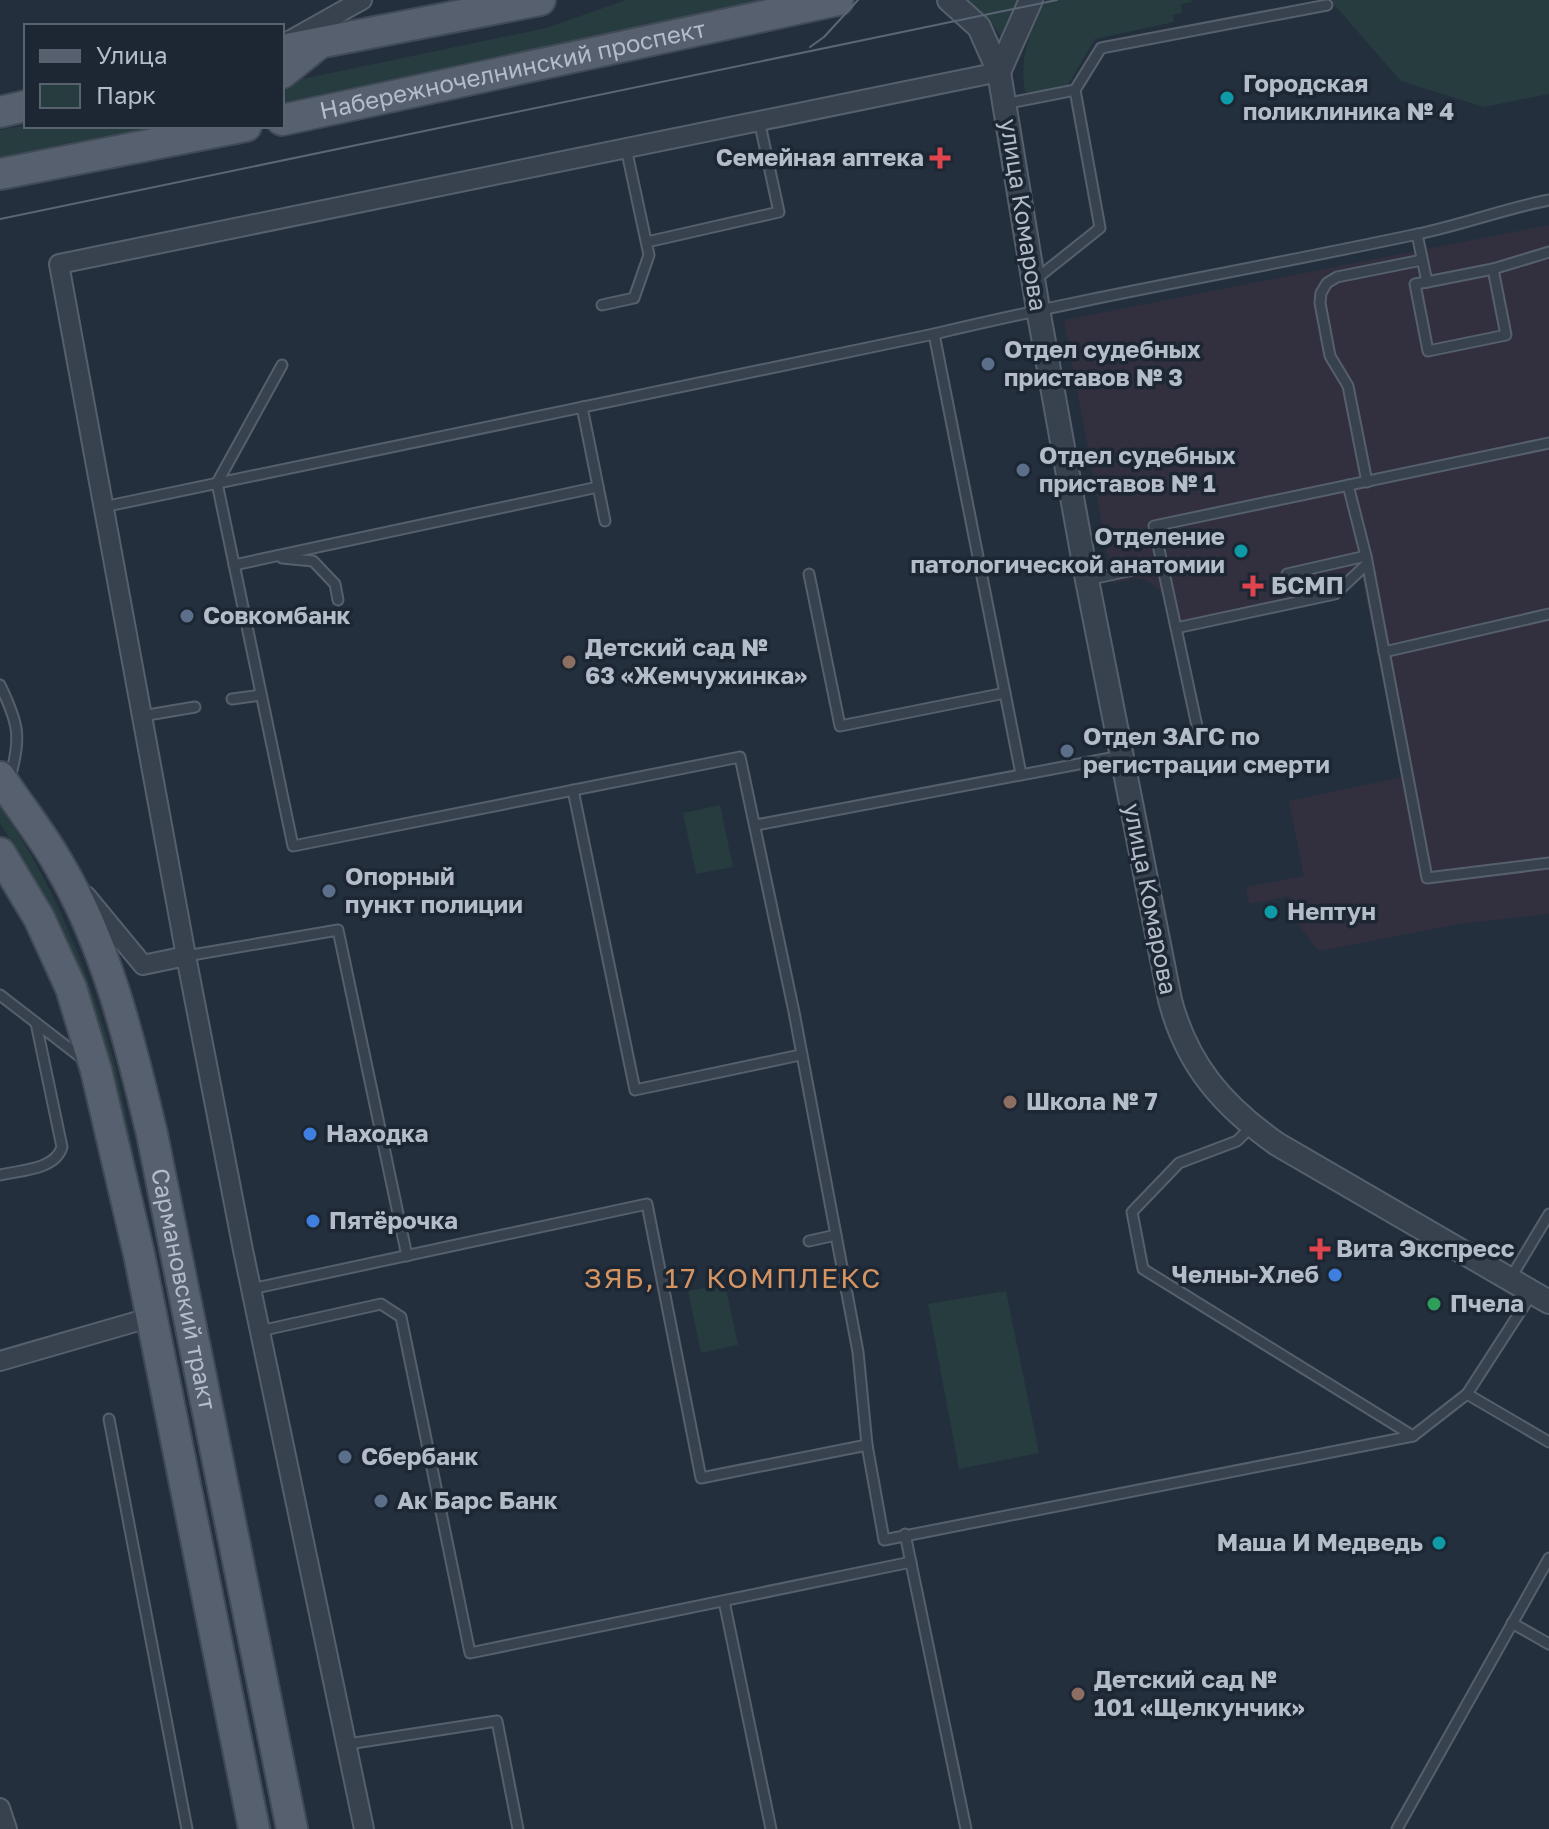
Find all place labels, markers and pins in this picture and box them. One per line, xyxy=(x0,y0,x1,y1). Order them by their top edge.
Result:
place label: Городская поликлиника № 4 xyxy=(1243,68,1454,125)
marker: Городская поликлиника № 4 xyxy=(1218,89,1236,107)
place label: Семейная аптека xyxy=(716,142,924,171)
marker: Семейная аптека xyxy=(931,149,949,167)
place label: Отдел судебных приставов № 3 xyxy=(1004,334,1201,391)
marker: Отдел судебных приставов № 3 xyxy=(979,355,997,373)
place label: Отдел судебных приставов № 1 xyxy=(1039,440,1236,497)
marker: Отдел судебных приставов № 1 xyxy=(1014,461,1032,479)
place label: Отделение патологической анатомии xyxy=(910,521,1225,578)
marker: Отделение патологической анатомии xyxy=(1232,542,1250,560)
place label: БСМП xyxy=(1271,570,1344,599)
marker: БСМП xyxy=(1242,575,1264,597)
place label: Совкомбанк xyxy=(203,600,351,629)
marker: Совкомбанк xyxy=(178,607,196,625)
place label: Детский сад № 63 «Жемчужинка» xyxy=(585,632,807,689)
marker: Детский сад № 63 «Жемчужинка» xyxy=(560,653,578,671)
place label: Отдел ЗАГС по регистрации смерти xyxy=(1083,721,1330,778)
marker: Отдел ЗАГС по регистрации смерти xyxy=(1058,742,1076,760)
place label: Опорный пункт полиции xyxy=(345,861,523,918)
marker: Опорный пункт полиции xyxy=(320,882,338,900)
place label: Нептун xyxy=(1287,896,1376,925)
marker: Нептун xyxy=(1262,903,1280,921)
place label: Школа № 7 xyxy=(1026,1086,1158,1115)
marker: Школа № 7 xyxy=(1001,1093,1019,1111)
place label: Находка xyxy=(326,1118,429,1147)
marker: Находка xyxy=(301,1125,319,1143)
place label: Пятёрочка xyxy=(329,1205,458,1234)
marker: Пятёрочка xyxy=(304,1212,322,1230)
place label: Вита Экспресс xyxy=(1336,1233,1515,1262)
marker: Вита Экспресс xyxy=(1311,1240,1329,1258)
place label: Челны-Хлеб xyxy=(1172,1259,1319,1288)
marker: Челны-Хлеб xyxy=(1326,1266,1344,1284)
place label: Пчела xyxy=(1450,1288,1524,1317)
marker: Пчела xyxy=(1425,1295,1443,1313)
place label: Сбербанк xyxy=(361,1441,479,1470)
marker: Сбербанк xyxy=(336,1448,354,1466)
place label: Ак Барс Банк xyxy=(397,1485,558,1514)
marker: Ак Барс Банк xyxy=(372,1492,390,1510)
place label: Маша И Медведь xyxy=(1217,1527,1423,1556)
marker: Маша И Медведь xyxy=(1430,1534,1448,1552)
place label: Детский сад № 101 «Щелкунчик» xyxy=(1094,1664,1305,1721)
marker: Детский сад № 101 «Щелкунчик» xyxy=(1069,1685,1087,1703)

